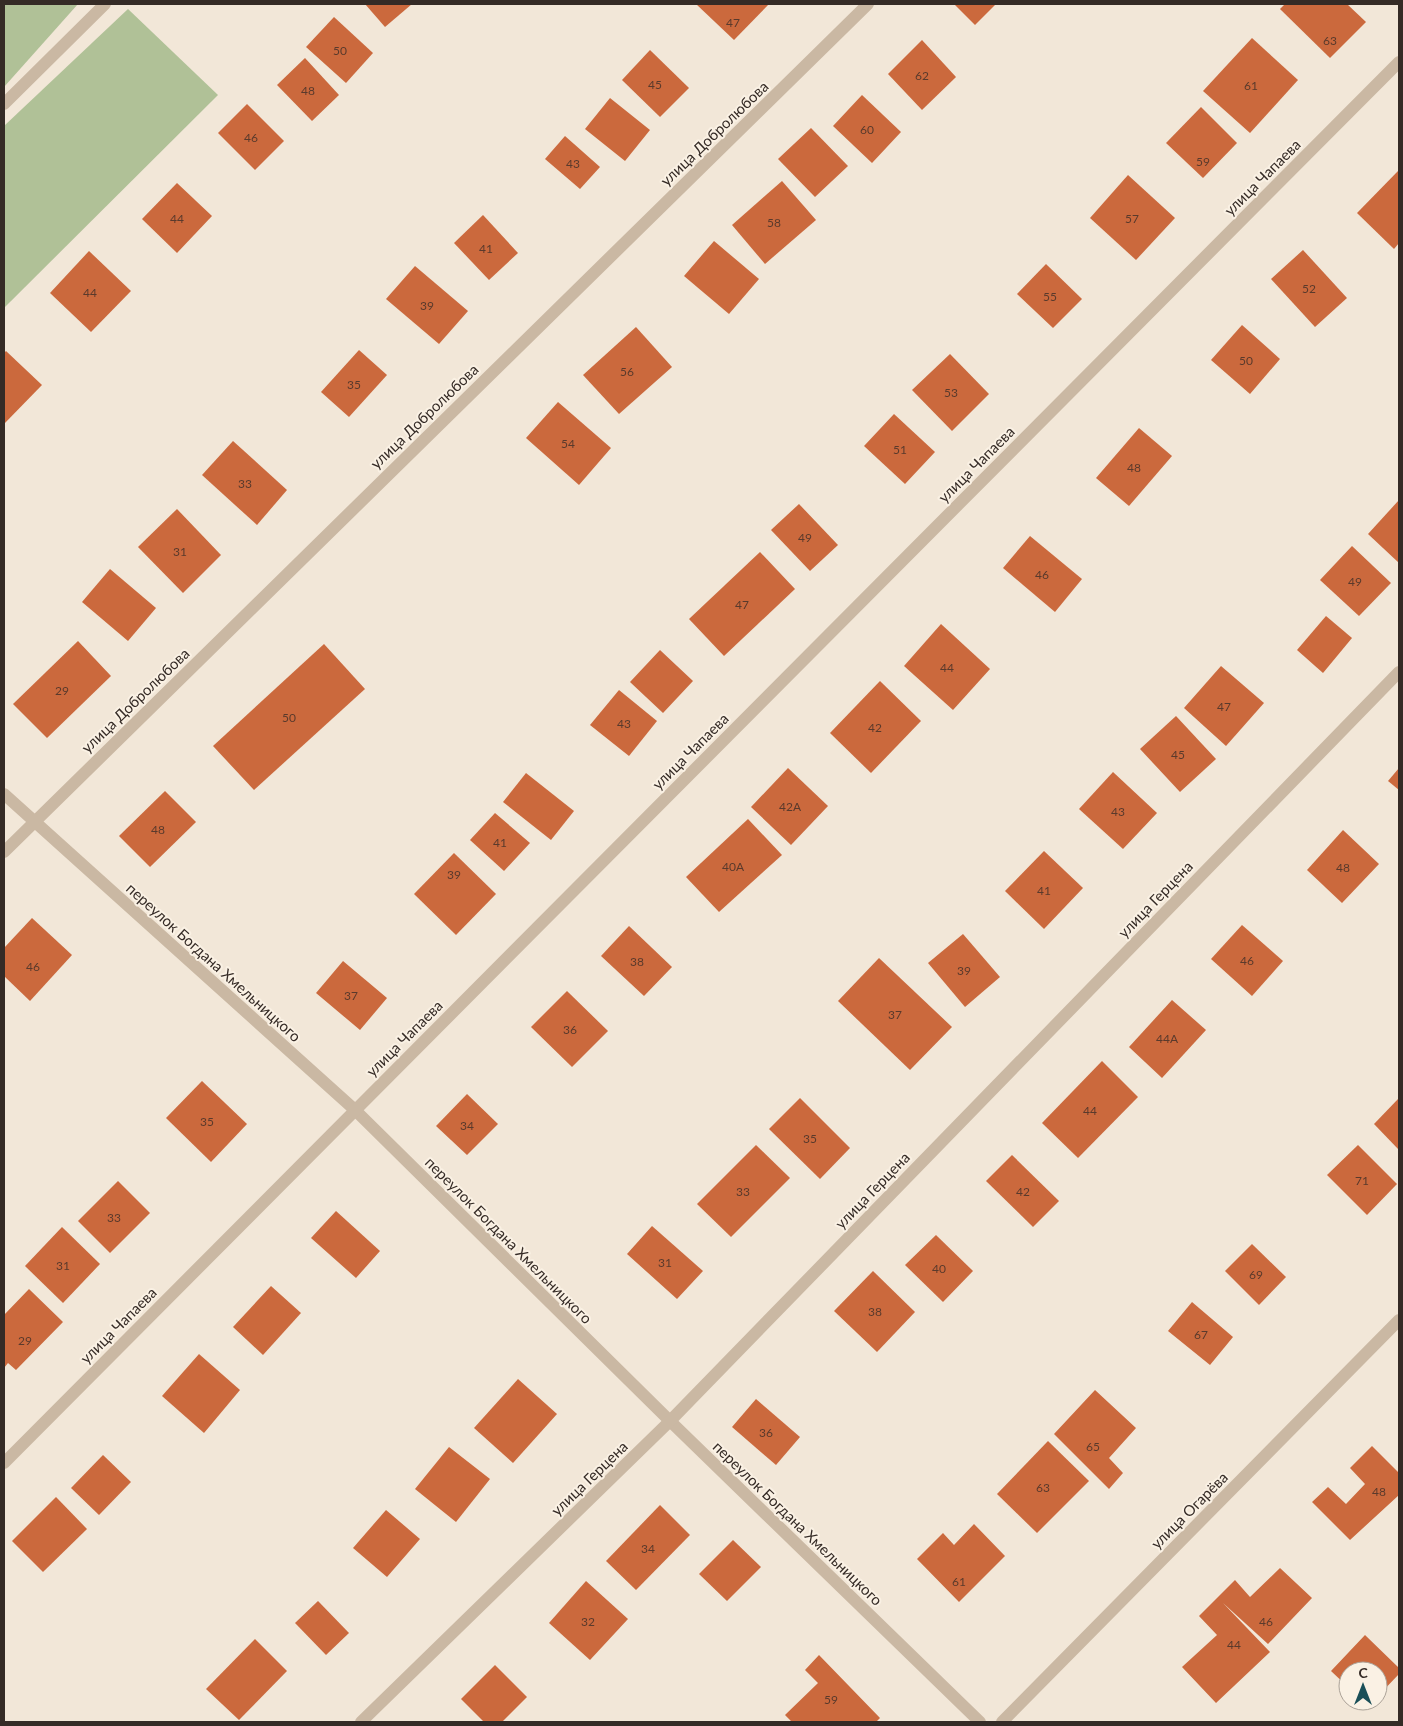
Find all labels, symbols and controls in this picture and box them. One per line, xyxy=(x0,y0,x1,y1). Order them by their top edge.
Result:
house number: 47 xyxy=(726,15,740,30)
house number: 63 xyxy=(1323,33,1337,48)
house number: 50 xyxy=(333,43,347,58)
house number: 62 xyxy=(915,68,929,83)
house number: 45 xyxy=(648,77,662,92)
street label: улица Добролюбова xyxy=(656,77,772,189)
house number: 61 xyxy=(1244,78,1258,93)
house number: 48 xyxy=(301,83,315,98)
house number: 60 xyxy=(860,122,874,137)
house number: 46 xyxy=(244,130,258,145)
street label: улица Чапаева xyxy=(1220,135,1304,219)
house number: 59 xyxy=(1196,154,1210,169)
house number: 43 xyxy=(566,156,580,171)
house number: 44 xyxy=(170,211,184,226)
house number: 57 xyxy=(1125,211,1139,226)
house number: 58 xyxy=(767,215,781,230)
house number: 41 xyxy=(479,241,493,256)
house number: 52 xyxy=(1302,281,1316,296)
house number: 44 xyxy=(83,285,97,300)
house number: 55 xyxy=(1043,289,1057,304)
house number: 39 xyxy=(420,298,434,313)
house number: 50 xyxy=(1239,353,1253,368)
street label: улица Добролюбова xyxy=(366,360,482,472)
house number: 56 xyxy=(620,364,634,379)
house number: 35 xyxy=(347,377,361,392)
house number: 53 xyxy=(944,385,958,400)
street label: улица Чапаева xyxy=(934,422,1018,506)
house number: 54 xyxy=(561,436,575,451)
house number: 51 xyxy=(893,442,907,457)
house number: 48 xyxy=(1127,460,1141,475)
house number: 33 xyxy=(238,476,252,491)
house number: 49 xyxy=(798,530,812,545)
house number: 31 xyxy=(173,544,187,559)
house number: 46 xyxy=(1035,567,1049,582)
house number: 49 xyxy=(1348,574,1362,589)
house number: 47 xyxy=(735,597,749,612)
street label: улица Добролюбова xyxy=(77,644,193,756)
house number: 44 xyxy=(940,660,954,675)
house number: 29 xyxy=(55,683,69,698)
house number: 47 xyxy=(1217,699,1231,714)
street label: улица Чапаева xyxy=(648,709,732,793)
house number: 50 xyxy=(282,710,296,725)
house number: 43 xyxy=(617,716,631,731)
house number: 42 xyxy=(868,720,882,735)
house number: 45 xyxy=(1171,747,1185,762)
house number: 42А xyxy=(779,799,802,814)
house number: 43 xyxy=(1111,804,1125,819)
house number: 48 xyxy=(151,822,165,837)
house number: 41 xyxy=(493,835,507,850)
street label: улица Герцена xyxy=(1114,857,1196,941)
house number: 40А xyxy=(722,859,745,874)
house number: 48 xyxy=(1336,860,1350,875)
house number: 39 xyxy=(447,867,461,882)
street label: переулок Богдана Хмельницкого xyxy=(123,879,305,1045)
house number: 41 xyxy=(1037,883,1051,898)
house number: 46 xyxy=(1240,953,1254,968)
house number: 38 xyxy=(630,954,644,969)
house number: 46 xyxy=(26,959,40,974)
house number: 39 xyxy=(957,963,971,978)
house number: 37 xyxy=(344,988,358,1003)
street label: улица Чапаева xyxy=(362,996,446,1080)
house number: 37 xyxy=(888,1007,902,1022)
house number: 36 xyxy=(563,1022,577,1037)
house number: 44А xyxy=(1156,1031,1179,1046)
house number: 44 xyxy=(1083,1103,1097,1118)
house number: 35 xyxy=(200,1114,214,1129)
house number: 34 xyxy=(460,1118,474,1133)
house number: 35 xyxy=(803,1131,817,1146)
street label: улица Герцена xyxy=(831,1148,913,1232)
street label: переулок Богдана Хмельницкого xyxy=(422,1153,596,1327)
house number: 71 xyxy=(1355,1173,1369,1188)
house number: 33 xyxy=(736,1184,750,1199)
house number: 42 xyxy=(1016,1184,1030,1199)
house number: 33 xyxy=(107,1210,121,1225)
house number: 31 xyxy=(658,1255,672,1270)
house number: 31 xyxy=(56,1258,70,1273)
house number: 40 xyxy=(932,1261,946,1276)
house number: 69 xyxy=(1249,1267,1263,1282)
street label: улица Чапаева xyxy=(76,1283,160,1367)
house number: 38 xyxy=(868,1304,882,1319)
house number: 67 xyxy=(1194,1327,1208,1342)
house number: 29 xyxy=(18,1333,32,1348)
house number: 36 xyxy=(759,1425,773,1440)
street label: улица Герцена xyxy=(547,1437,631,1519)
street label: переулок Богдана Хмельницкого xyxy=(710,1437,886,1609)
house number: 65 xyxy=(1086,1439,1100,1454)
street label: улица Огарёва xyxy=(1147,1468,1231,1552)
house number: 63 xyxy=(1036,1480,1050,1495)
house number: 48 xyxy=(1372,1484,1386,1499)
house number: 34 xyxy=(641,1541,655,1556)
house number: 61 xyxy=(952,1574,966,1589)
house number: 32 xyxy=(581,1614,595,1629)
house number: 46 xyxy=(1259,1614,1273,1629)
house number: 44 xyxy=(1227,1637,1241,1652)
north arrow xyxy=(1338,1661,1388,1711)
text: С xyxy=(1358,1664,1368,1681)
house number: 59 xyxy=(824,1692,838,1707)

